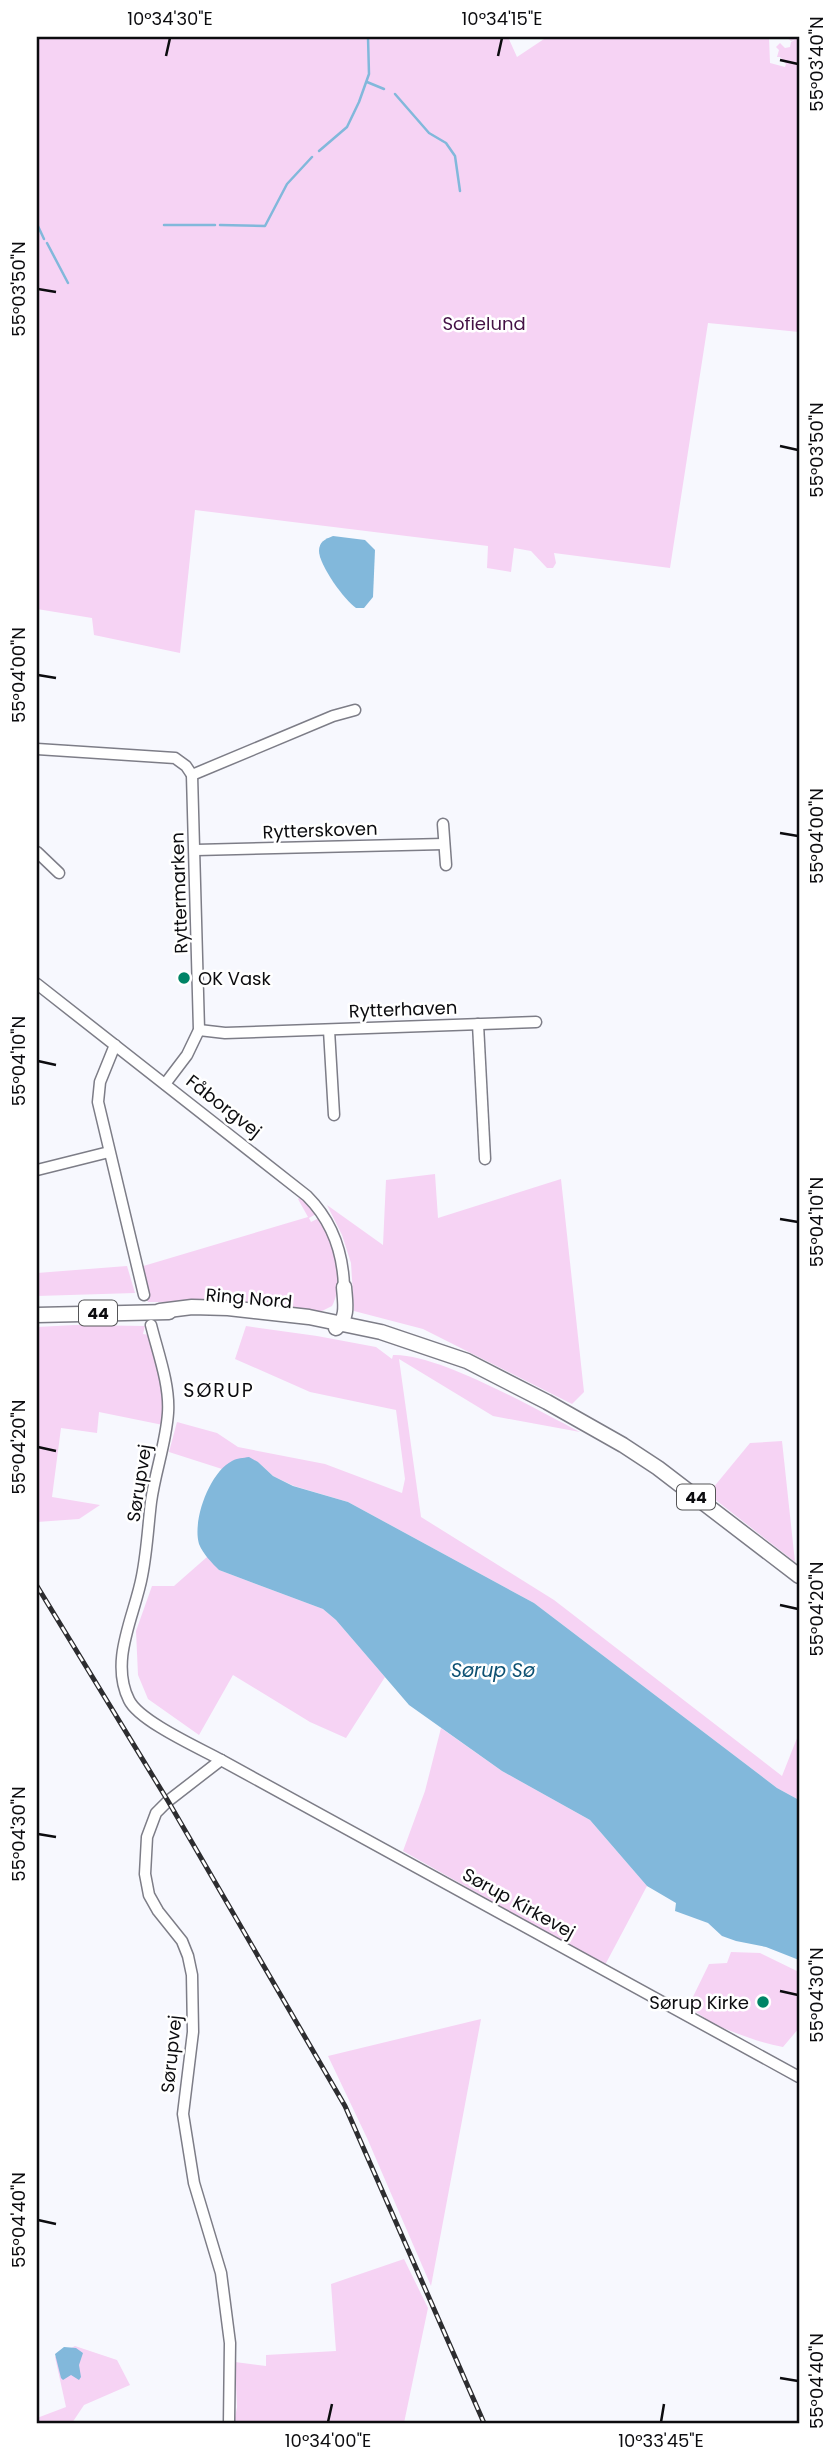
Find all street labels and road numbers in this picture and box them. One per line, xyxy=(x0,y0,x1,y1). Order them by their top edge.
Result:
street label: Rytterskoven xyxy=(262,816,378,844)
street label: Ryttermarken xyxy=(164,832,194,954)
street label: Rytterhaven xyxy=(348,995,458,1023)
street label: Fåborgvej xyxy=(181,1069,267,1143)
street label: Ring Nord xyxy=(205,1282,293,1314)
road number: 44 xyxy=(79,1301,117,1326)
street label: Sørupvej xyxy=(121,1442,157,1524)
road number: 44 xyxy=(677,1484,715,1510)
street label: Sørup Kirkevej xyxy=(458,1862,580,1944)
street label: Sørupvej xyxy=(154,2014,188,2094)

